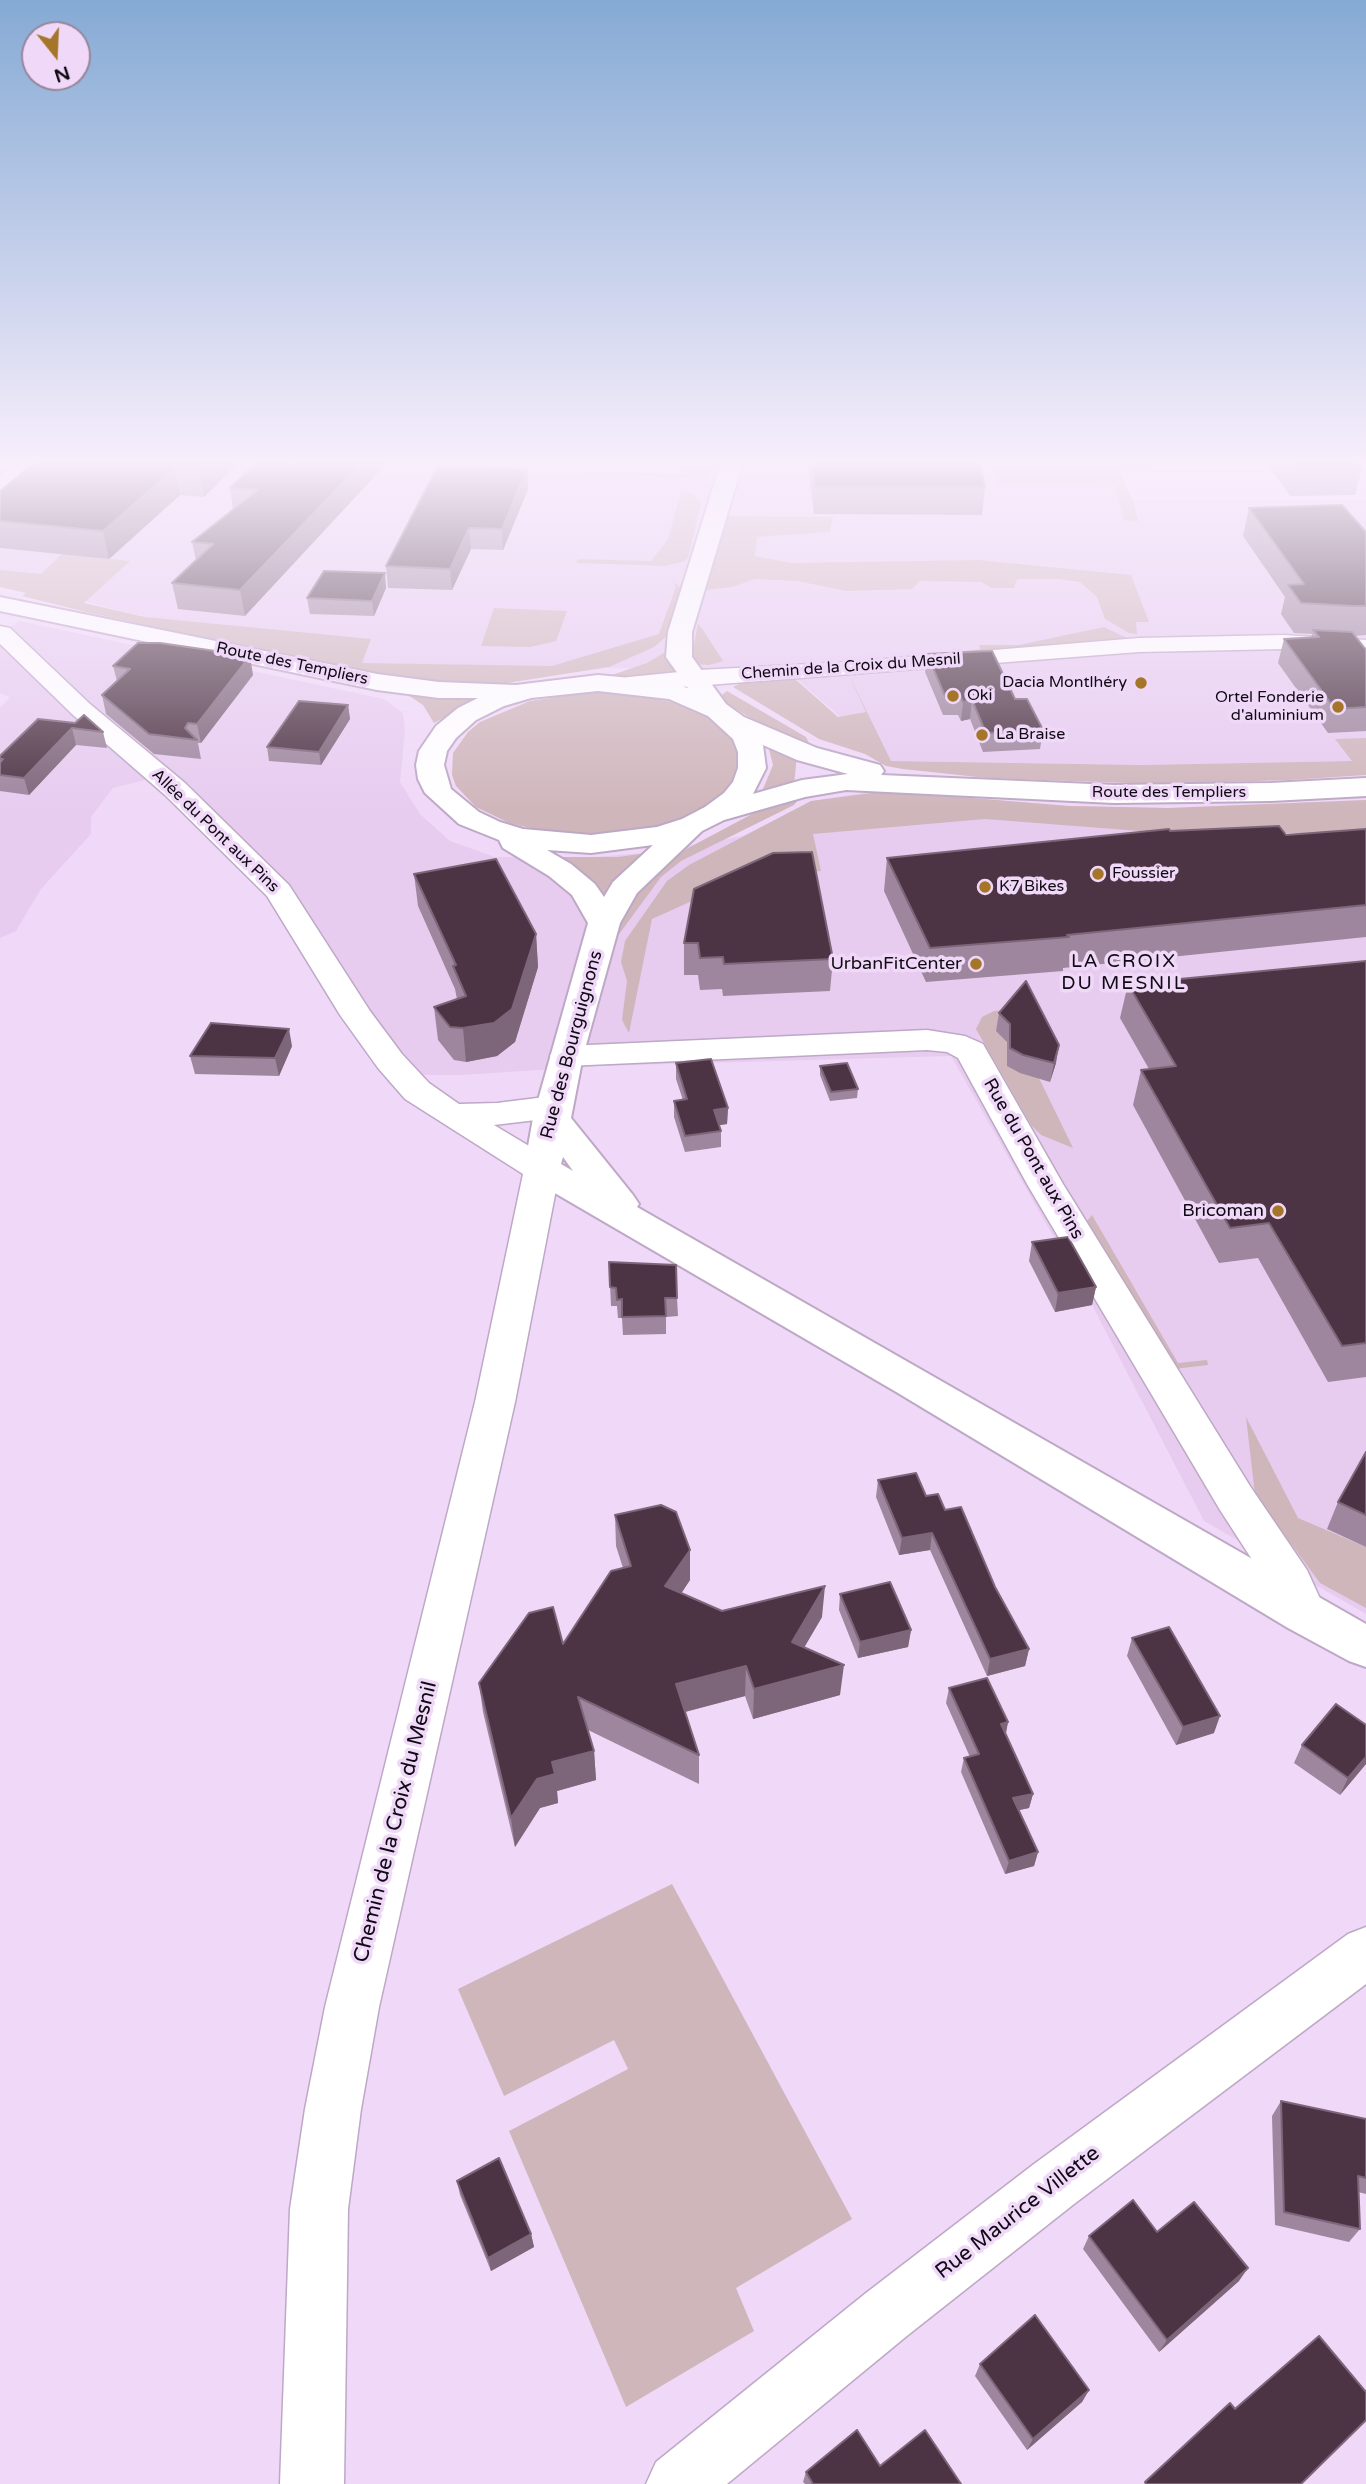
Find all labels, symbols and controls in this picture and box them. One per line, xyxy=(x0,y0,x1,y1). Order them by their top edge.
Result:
north arrow xyxy=(21,21,91,91)
text: N xyxy=(51,61,73,87)
street label: Route des Templiers xyxy=(214,639,370,689)
street label: Chemin de la Croix du Mesnil xyxy=(741,650,961,684)
place label: Dacia Montlhéry xyxy=(1002,673,1127,693)
marker: Dacia Montlhéry xyxy=(1133,675,1149,691)
place label: Oki xyxy=(967,686,993,706)
marker: Oki xyxy=(945,688,961,704)
place label: Ortel Fonderie d'aluminium xyxy=(1215,688,1324,726)
marker: Ortel Fonderie d'aluminium xyxy=(1330,699,1346,715)
place label: La Braise xyxy=(996,725,1065,745)
marker: La Braise xyxy=(974,727,990,743)
street label: Allée du Pont aux Pins xyxy=(147,765,283,897)
street label: Route des Templiers xyxy=(1092,783,1246,803)
place label: Foussier xyxy=(1112,864,1175,884)
marker: Foussier xyxy=(1090,866,1106,882)
place label: K7 Bikes xyxy=(999,877,1064,897)
marker: K7 Bikes xyxy=(977,879,993,895)
street label: Rue des Bourguignons xyxy=(536,948,608,1142)
district label: LA CROIX DU MESNIL xyxy=(1062,951,1186,995)
place label: UrbanFitCenter xyxy=(831,953,962,975)
marker: UrbanFitCenter xyxy=(968,956,984,972)
street label: Rue du Pont aux Pins xyxy=(978,1075,1088,1243)
place label: Bricoman xyxy=(1182,1200,1264,1222)
marker: Bricoman xyxy=(1270,1203,1286,1219)
street label: Chemin de la Croix du Mesnil xyxy=(349,1679,443,1965)
street label: Rue Maurice Villette xyxy=(931,2141,1105,2285)

